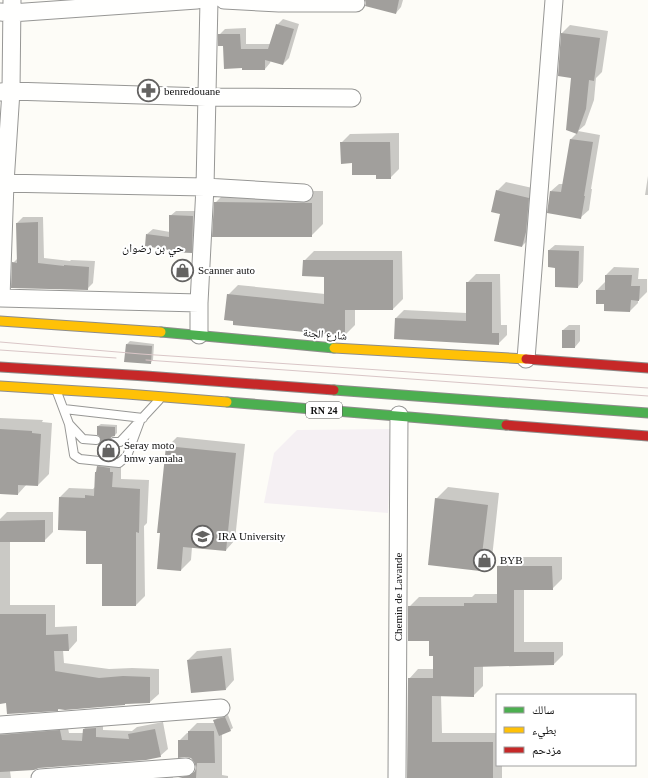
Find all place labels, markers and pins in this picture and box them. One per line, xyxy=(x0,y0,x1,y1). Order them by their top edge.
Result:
pharmacy icon: benredouane xyxy=(135,78,161,104)
place label: benredouane xyxy=(164,85,220,97)
shop icon: Scanner auto xyxy=(170,257,196,283)
place label: Scanner auto xyxy=(198,264,256,276)
shop icon: Seray moto bmw yamaha xyxy=(95,438,121,464)
place label: Seray moto bmw yamaha xyxy=(124,439,183,464)
school or university icon: IRA University xyxy=(189,523,215,549)
place label: IRA University xyxy=(218,530,286,542)
shop icon: BYB xyxy=(471,547,497,573)
place label: BYB xyxy=(500,554,523,566)

